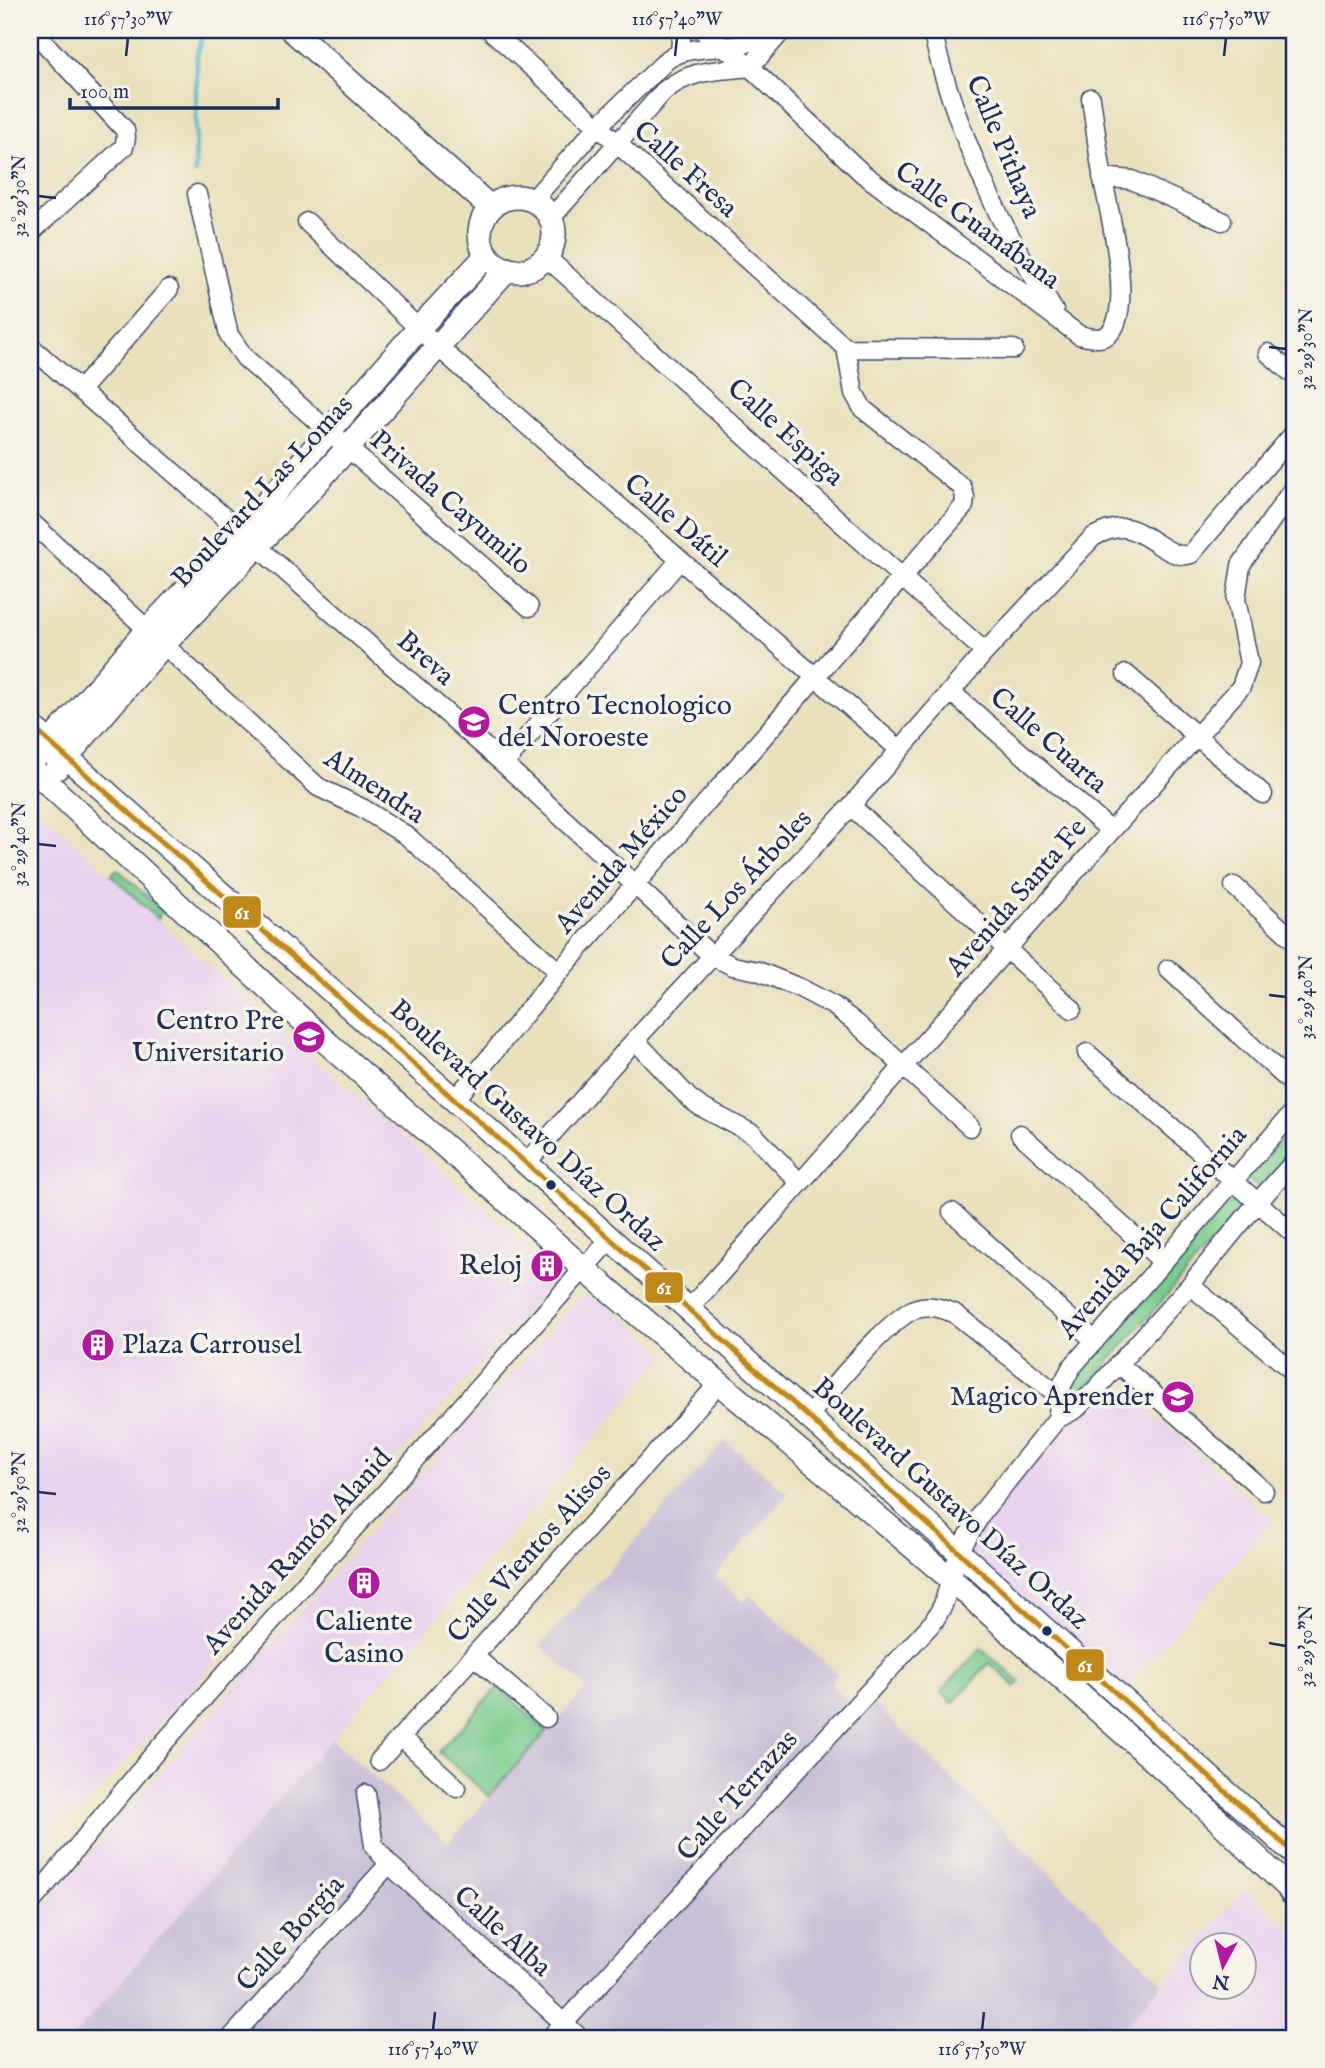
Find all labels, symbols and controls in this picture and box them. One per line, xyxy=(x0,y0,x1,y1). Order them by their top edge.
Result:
text: 116°57'30"W xyxy=(84,9,173,32)
text: 116°57'40"W xyxy=(632,9,723,32)
text: 116°57'50"W xyxy=(1182,9,1271,32)
scale bar xyxy=(70,66,278,110)
street label: Calle Pithaya xyxy=(957,70,1049,225)
text: 100 m xyxy=(80,79,129,106)
street label: Calle Fresa xyxy=(625,114,745,227)
text: 32°29'30"N xyxy=(9,154,32,237)
street label: Calle Guanábana xyxy=(887,154,1067,298)
text: 32°29'30"N xyxy=(1296,307,1319,390)
street label: Calle Espiga xyxy=(719,371,851,495)
street label: Boulevard Las Lomas xyxy=(165,388,361,596)
street label: Privada Cayumilo xyxy=(362,423,538,583)
street label: Calle Dátil xyxy=(616,467,734,576)
street label: Breva xyxy=(389,624,462,695)
street label: Calle Cuarta xyxy=(982,680,1115,802)
place label: Centro Tecnologico del Noroeste xyxy=(498,689,732,756)
school or university icon: Centro Tecnologico del Noroeste xyxy=(455,703,493,741)
street label: Almendra xyxy=(316,741,432,833)
street label: Avenida México xyxy=(547,778,696,942)
text: 32°29'40"N xyxy=(9,801,32,886)
street label: Calle Los Árboles xyxy=(653,802,820,978)
street label: Avenida Santa Fe xyxy=(938,812,1095,985)
line badge: 61 xyxy=(222,895,262,929)
text: 61 xyxy=(235,902,249,926)
text: 32°29'40"N xyxy=(1296,954,1319,1039)
street label: Boulevard Gustavo Díaz Ordaz xyxy=(381,992,673,1260)
place label: Centro Pre Universitario xyxy=(132,1004,284,1071)
school or university icon: Centro Pre Universitario xyxy=(290,1018,328,1056)
street label: Avenida Baja California xyxy=(1050,1118,1256,1348)
unlabelled marker xyxy=(544,1178,558,1192)
building icon: Reloj xyxy=(528,1247,566,1285)
place label: Reloj xyxy=(459,1249,522,1284)
line badge: 61 xyxy=(644,1271,684,1304)
text: 61 xyxy=(657,1277,671,1301)
building icon: Plaza Carrousel xyxy=(79,1326,117,1364)
place label: Plaza Carrousel xyxy=(122,1328,302,1363)
street label: Boulevard Gustavo Díaz Ordaz xyxy=(804,1370,1096,1638)
school or university icon: Magico Aprender xyxy=(1159,1378,1197,1416)
place label: Magico Aprender xyxy=(950,1380,1154,1415)
street label: Avenida Ramón Alanid xyxy=(195,1442,400,1663)
text: 32°29'50"N xyxy=(9,1451,32,1533)
street label: Calle Vientos Alisos xyxy=(440,1457,620,1651)
building icon: Caliente Casino xyxy=(345,1564,383,1602)
place label: Caliente Casino xyxy=(315,1605,413,1672)
text: 32°29'50"N xyxy=(1296,1605,1319,1687)
unlabelled marker xyxy=(1040,1624,1054,1638)
line badge: 61 xyxy=(1065,1648,1105,1682)
text: 61 xyxy=(1078,1655,1092,1679)
street label: Calle Terrazas xyxy=(670,1723,806,1869)
street label: Calle Borgia xyxy=(230,1868,353,2000)
street label: Calle Alba xyxy=(446,1879,559,1986)
north arrow xyxy=(1188,1932,1258,2002)
text: N xyxy=(1211,1968,1232,1994)
text: 116°57'40"W xyxy=(388,2039,479,2062)
text: 116°57'50"W xyxy=(938,2039,1027,2062)

